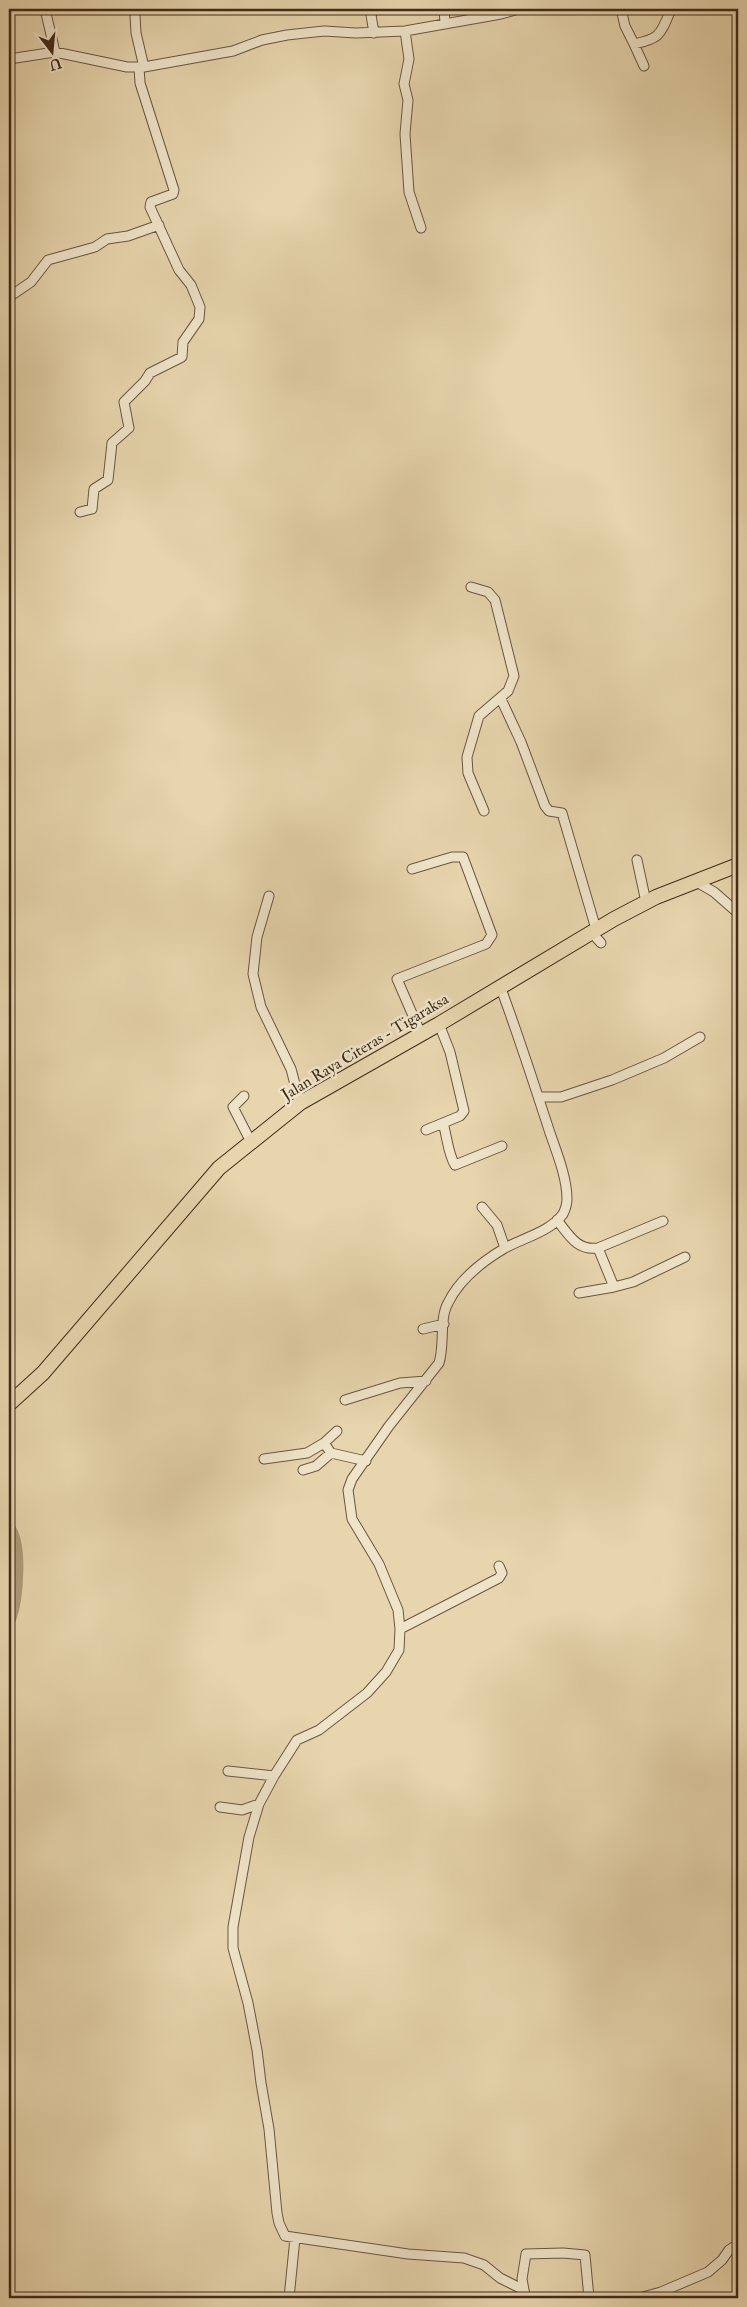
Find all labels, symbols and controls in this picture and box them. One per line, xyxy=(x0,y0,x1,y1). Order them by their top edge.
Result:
north arrow xyxy=(28,28,78,78)
text: U xyxy=(47,54,63,74)
street label: Jalan Raya Citeras - Tigaraksa xyxy=(277,989,453,1106)

